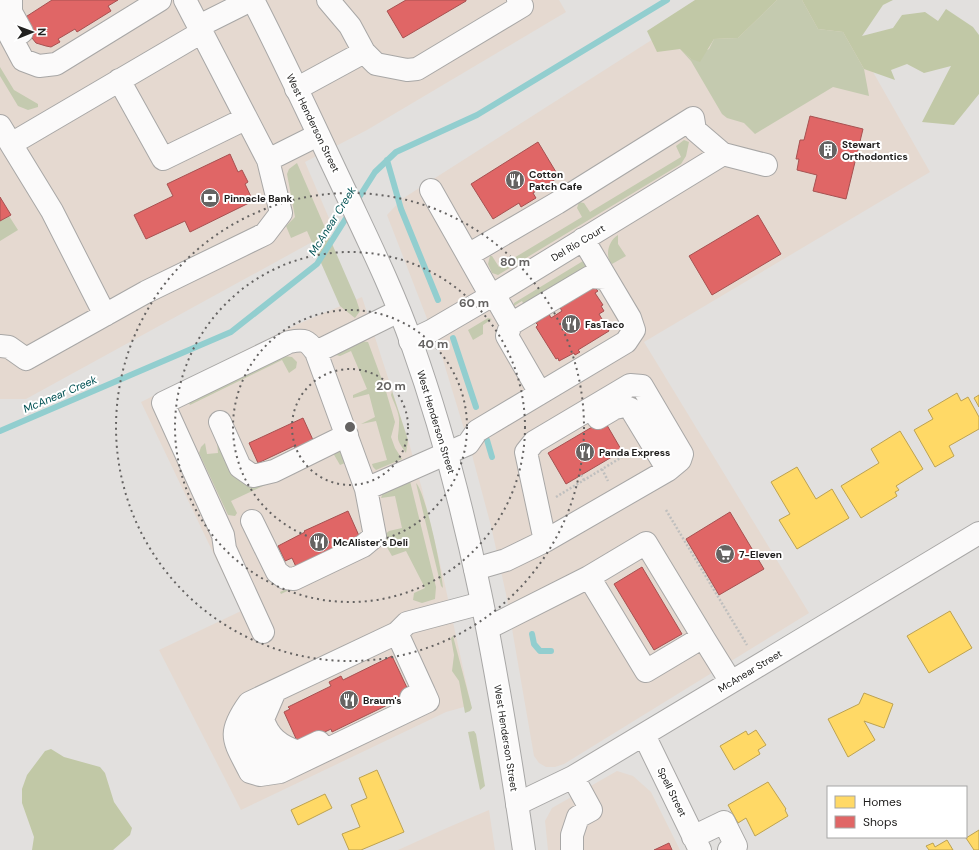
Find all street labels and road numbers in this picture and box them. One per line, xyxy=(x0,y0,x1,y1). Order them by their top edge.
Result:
street label: West Henderson Street xyxy=(284,72,343,174)
street label: Del Rio Court xyxy=(549,222,607,264)
street label: West Henderson Street xyxy=(414,369,458,476)
street label: McAnear Street xyxy=(716,647,784,695)
street label: West Henderson Street xyxy=(491,684,521,792)
street label: Spell Street xyxy=(654,765,690,819)

